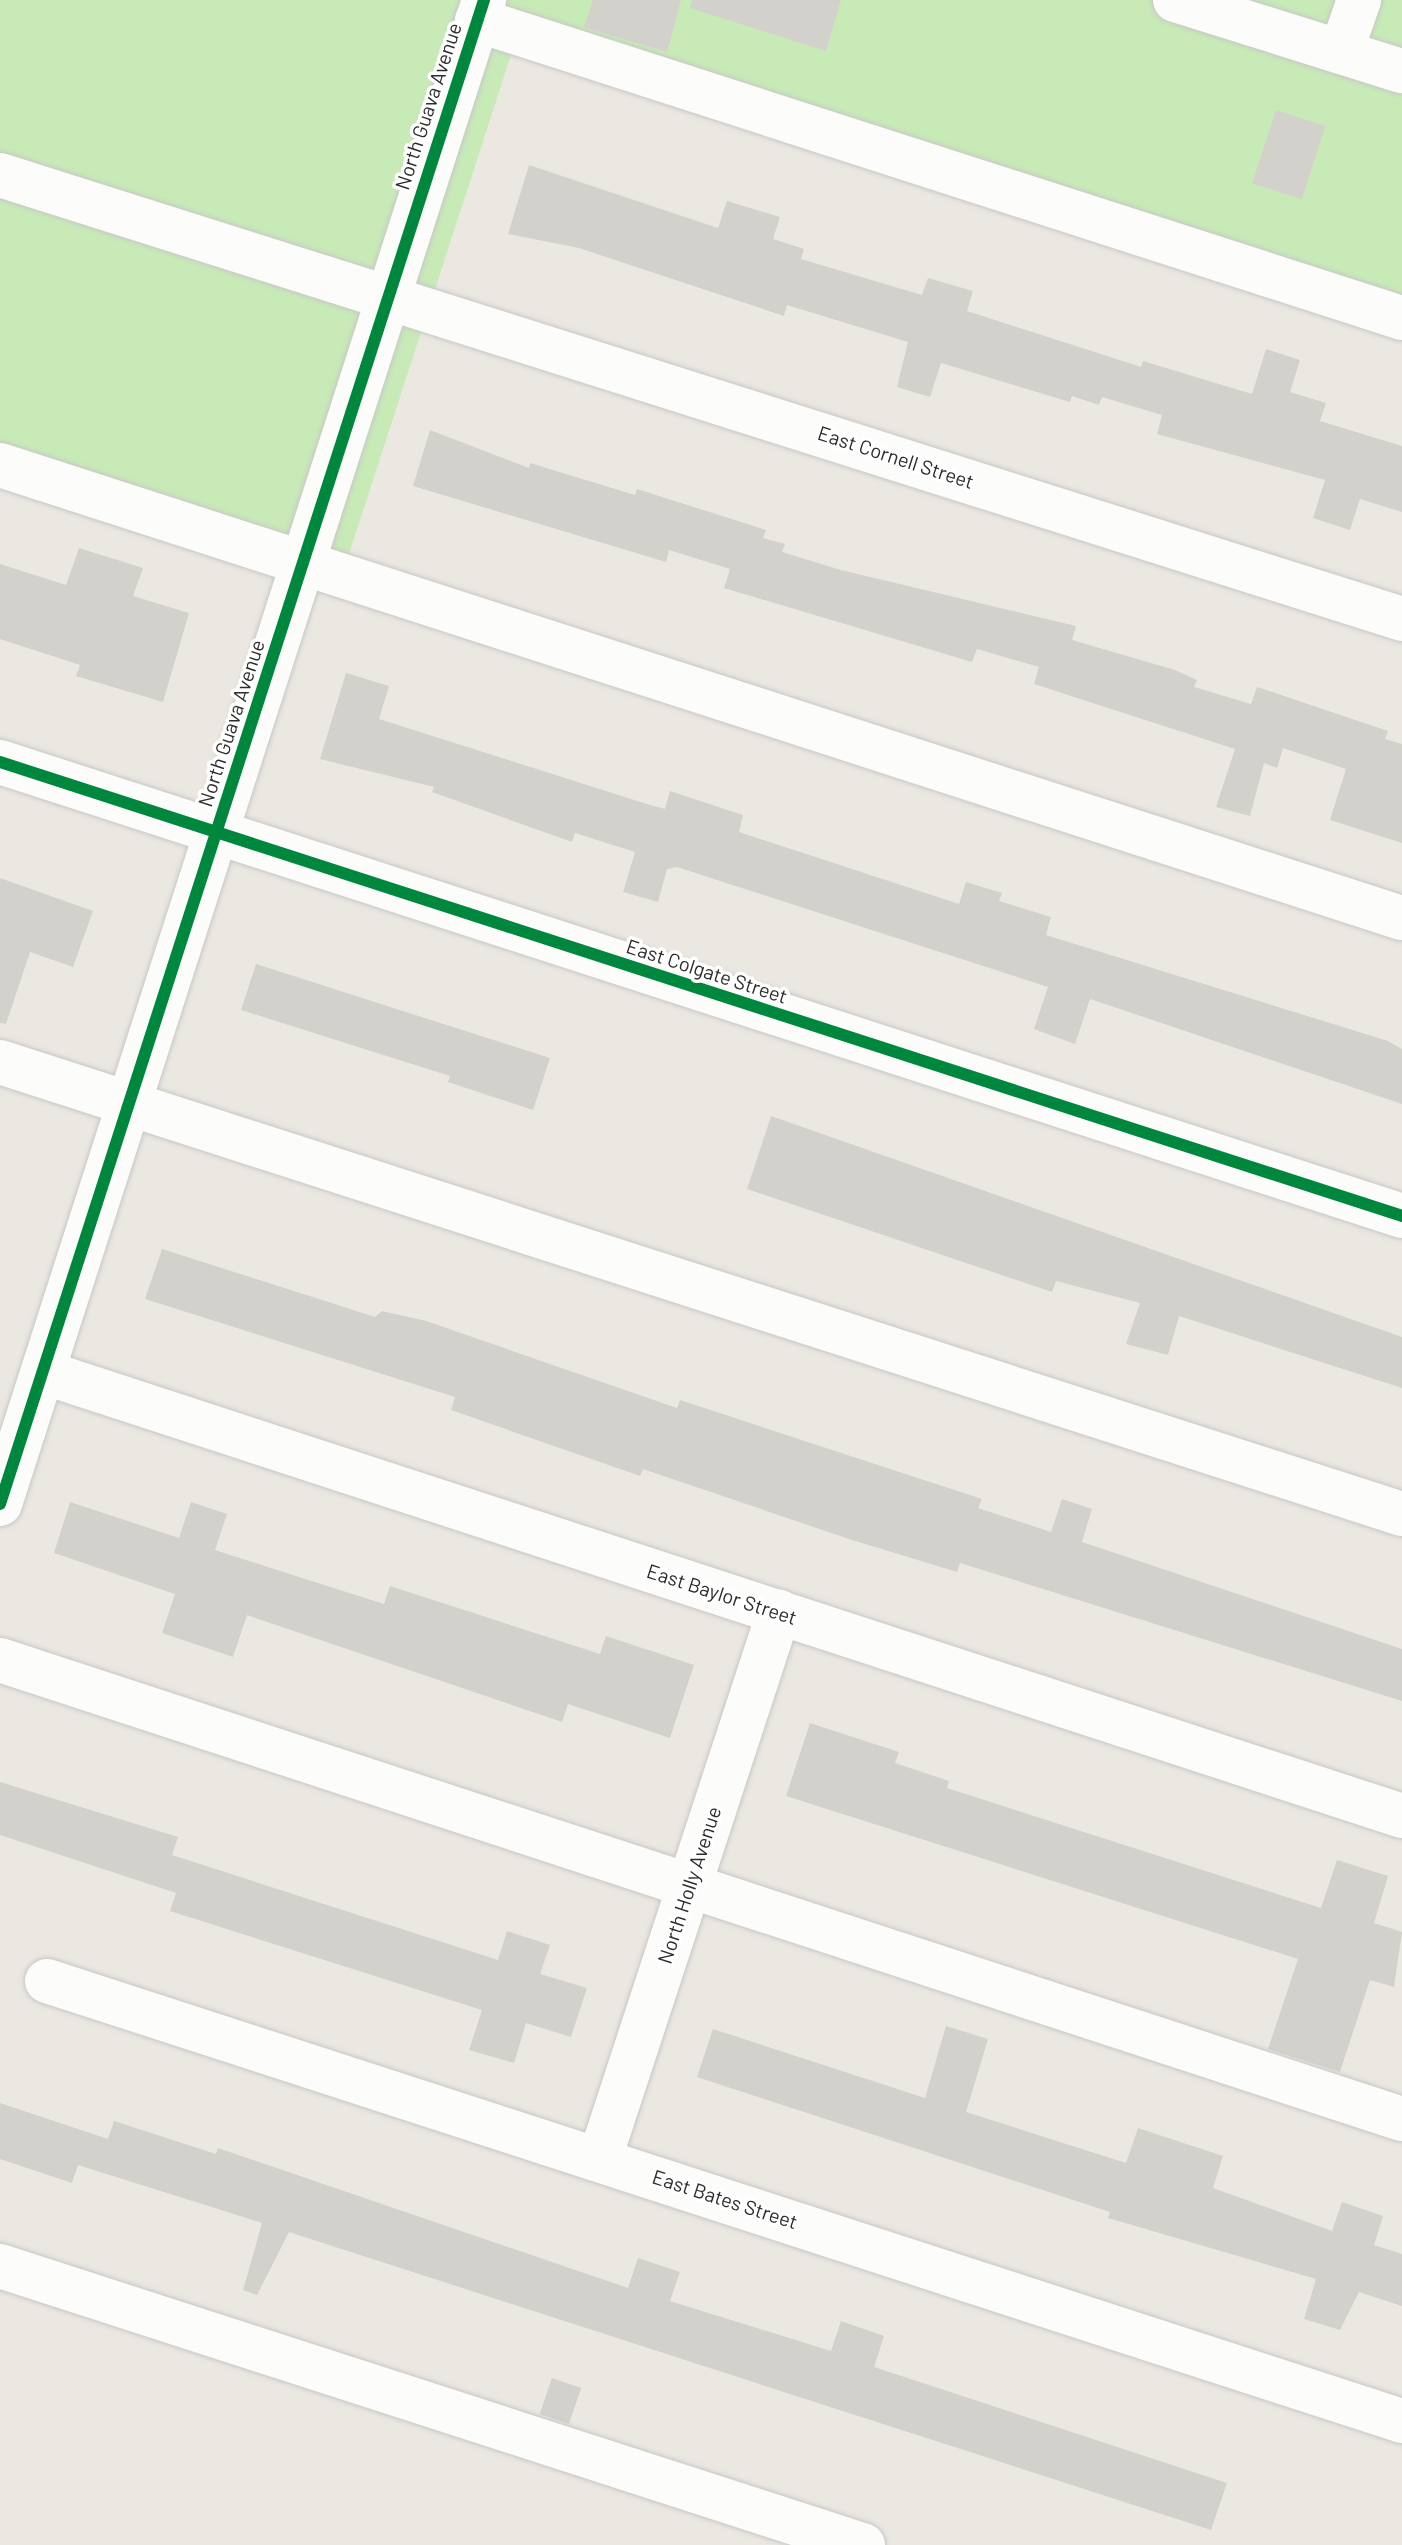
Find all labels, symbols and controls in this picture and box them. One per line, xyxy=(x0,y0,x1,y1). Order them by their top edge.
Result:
street label: North Guava Avenue xyxy=(390,19,466,193)
street label: East Cornell Street xyxy=(815,420,977,494)
street label: North Guava Avenue xyxy=(193,636,269,810)
street label: East Colgate Street xyxy=(623,934,791,1008)
street label: East Baylor Street xyxy=(644,1558,800,1630)
street label: North Holly Avenue xyxy=(652,1803,726,1967)
street label: East Bates Street xyxy=(649,2164,801,2234)

